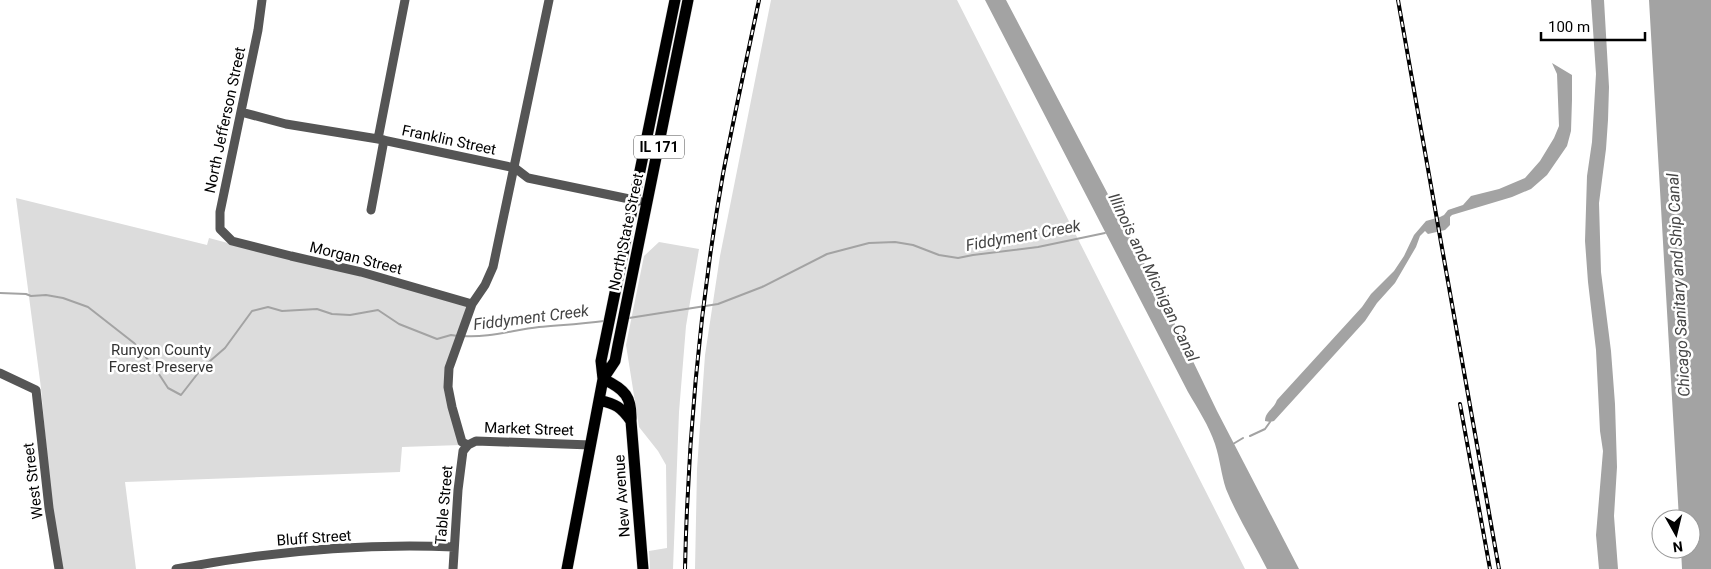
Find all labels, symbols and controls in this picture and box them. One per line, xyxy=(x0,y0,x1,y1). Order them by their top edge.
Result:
scale bar xyxy=(1541,10,1645,42)
text: 100 m xyxy=(1548,18,1590,36)
street label: North Jefferson Street xyxy=(201,45,249,195)
street label: Franklin Street xyxy=(400,121,498,159)
road number: IL 171 xyxy=(634,136,684,158)
street label: North State Street xyxy=(605,171,647,292)
water label: Chicago Sanitary and Ship Canal xyxy=(1663,172,1694,397)
water label: Illinois and Michigan Canal xyxy=(1104,190,1203,365)
water label: Fiddyment Creek xyxy=(964,216,1083,255)
street label: Morgan Street xyxy=(308,238,404,278)
water label: Fiddyment Creek xyxy=(472,301,591,334)
park label: Runyon County Forest Preserve xyxy=(109,341,213,376)
street label: Market Street xyxy=(484,418,574,440)
street label: West Street xyxy=(19,442,47,520)
street label: New Avenue xyxy=(610,454,634,538)
street label: Table Street xyxy=(432,464,456,545)
north arrow xyxy=(1651,509,1701,559)
street label: Bluff Street xyxy=(276,526,352,550)
text: N xyxy=(1672,538,1684,555)

